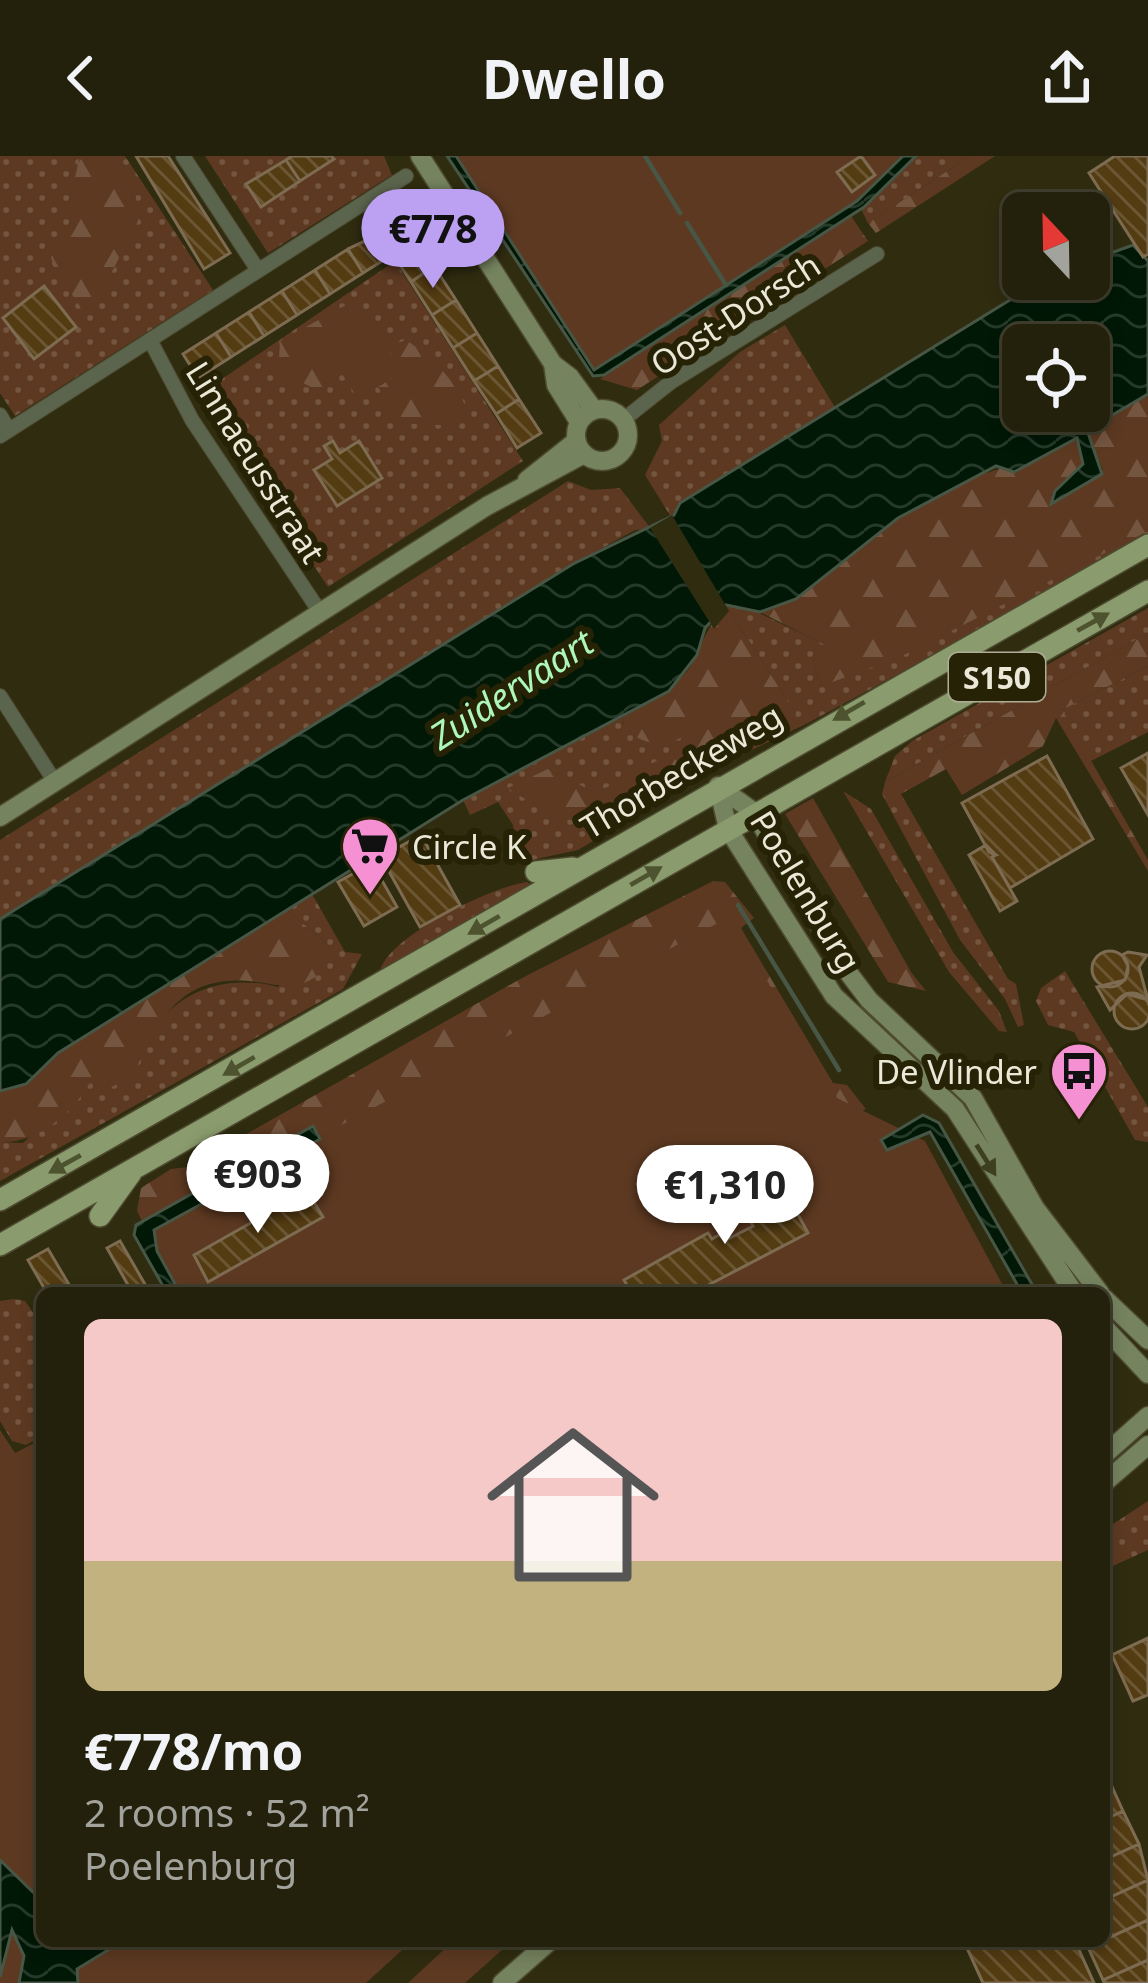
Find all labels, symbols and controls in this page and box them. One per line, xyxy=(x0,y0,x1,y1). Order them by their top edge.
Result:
text: Dwello xyxy=(482,41,666,115)
icon: back xyxy=(48,45,114,111)
icon: share xyxy=(1034,45,1100,111)
pin: €778 xyxy=(362,189,504,291)
north arrow xyxy=(1002,192,1110,300)
map controls xyxy=(1002,192,1110,432)
text: €778 xyxy=(388,201,478,254)
street label: Oost-Dorsch xyxy=(641,242,829,386)
button: locate xyxy=(1002,324,1110,432)
street label: Linnaeusstraat xyxy=(176,353,336,571)
one-way arrow xyxy=(1076,612,1111,633)
water label: Zuidervaart xyxy=(419,617,604,761)
road number: S150 xyxy=(949,653,1045,701)
street label: Thorbeckeweg xyxy=(572,693,790,849)
one-way arrow xyxy=(832,700,865,721)
street label: Poelenburg xyxy=(740,802,872,980)
supermarket icon: Circle K xyxy=(339,815,401,897)
place label: Circle K xyxy=(412,824,527,869)
one-way arrow xyxy=(629,866,663,887)
one-way arrow xyxy=(467,913,501,934)
bus stop icon: De Vlinder xyxy=(1048,1040,1110,1122)
place label: De Vlinder xyxy=(876,1049,1037,1094)
one-way arrow xyxy=(222,1054,255,1075)
pin: €903 xyxy=(187,1134,329,1236)
one-way arrow xyxy=(975,1143,996,1177)
pin: €1,310 xyxy=(627,1145,823,1247)
text: €903 xyxy=(213,1146,303,1199)
one-way arrow xyxy=(49,1152,82,1173)
text: €1,310 xyxy=(664,1157,786,1210)
icon: home xyxy=(465,1397,681,1613)
text: €778/mo xyxy=(84,1715,303,1785)
text: 2 rooms · 52 m² xyxy=(84,1785,370,1838)
text: Poelenburg xyxy=(84,1838,297,1891)

